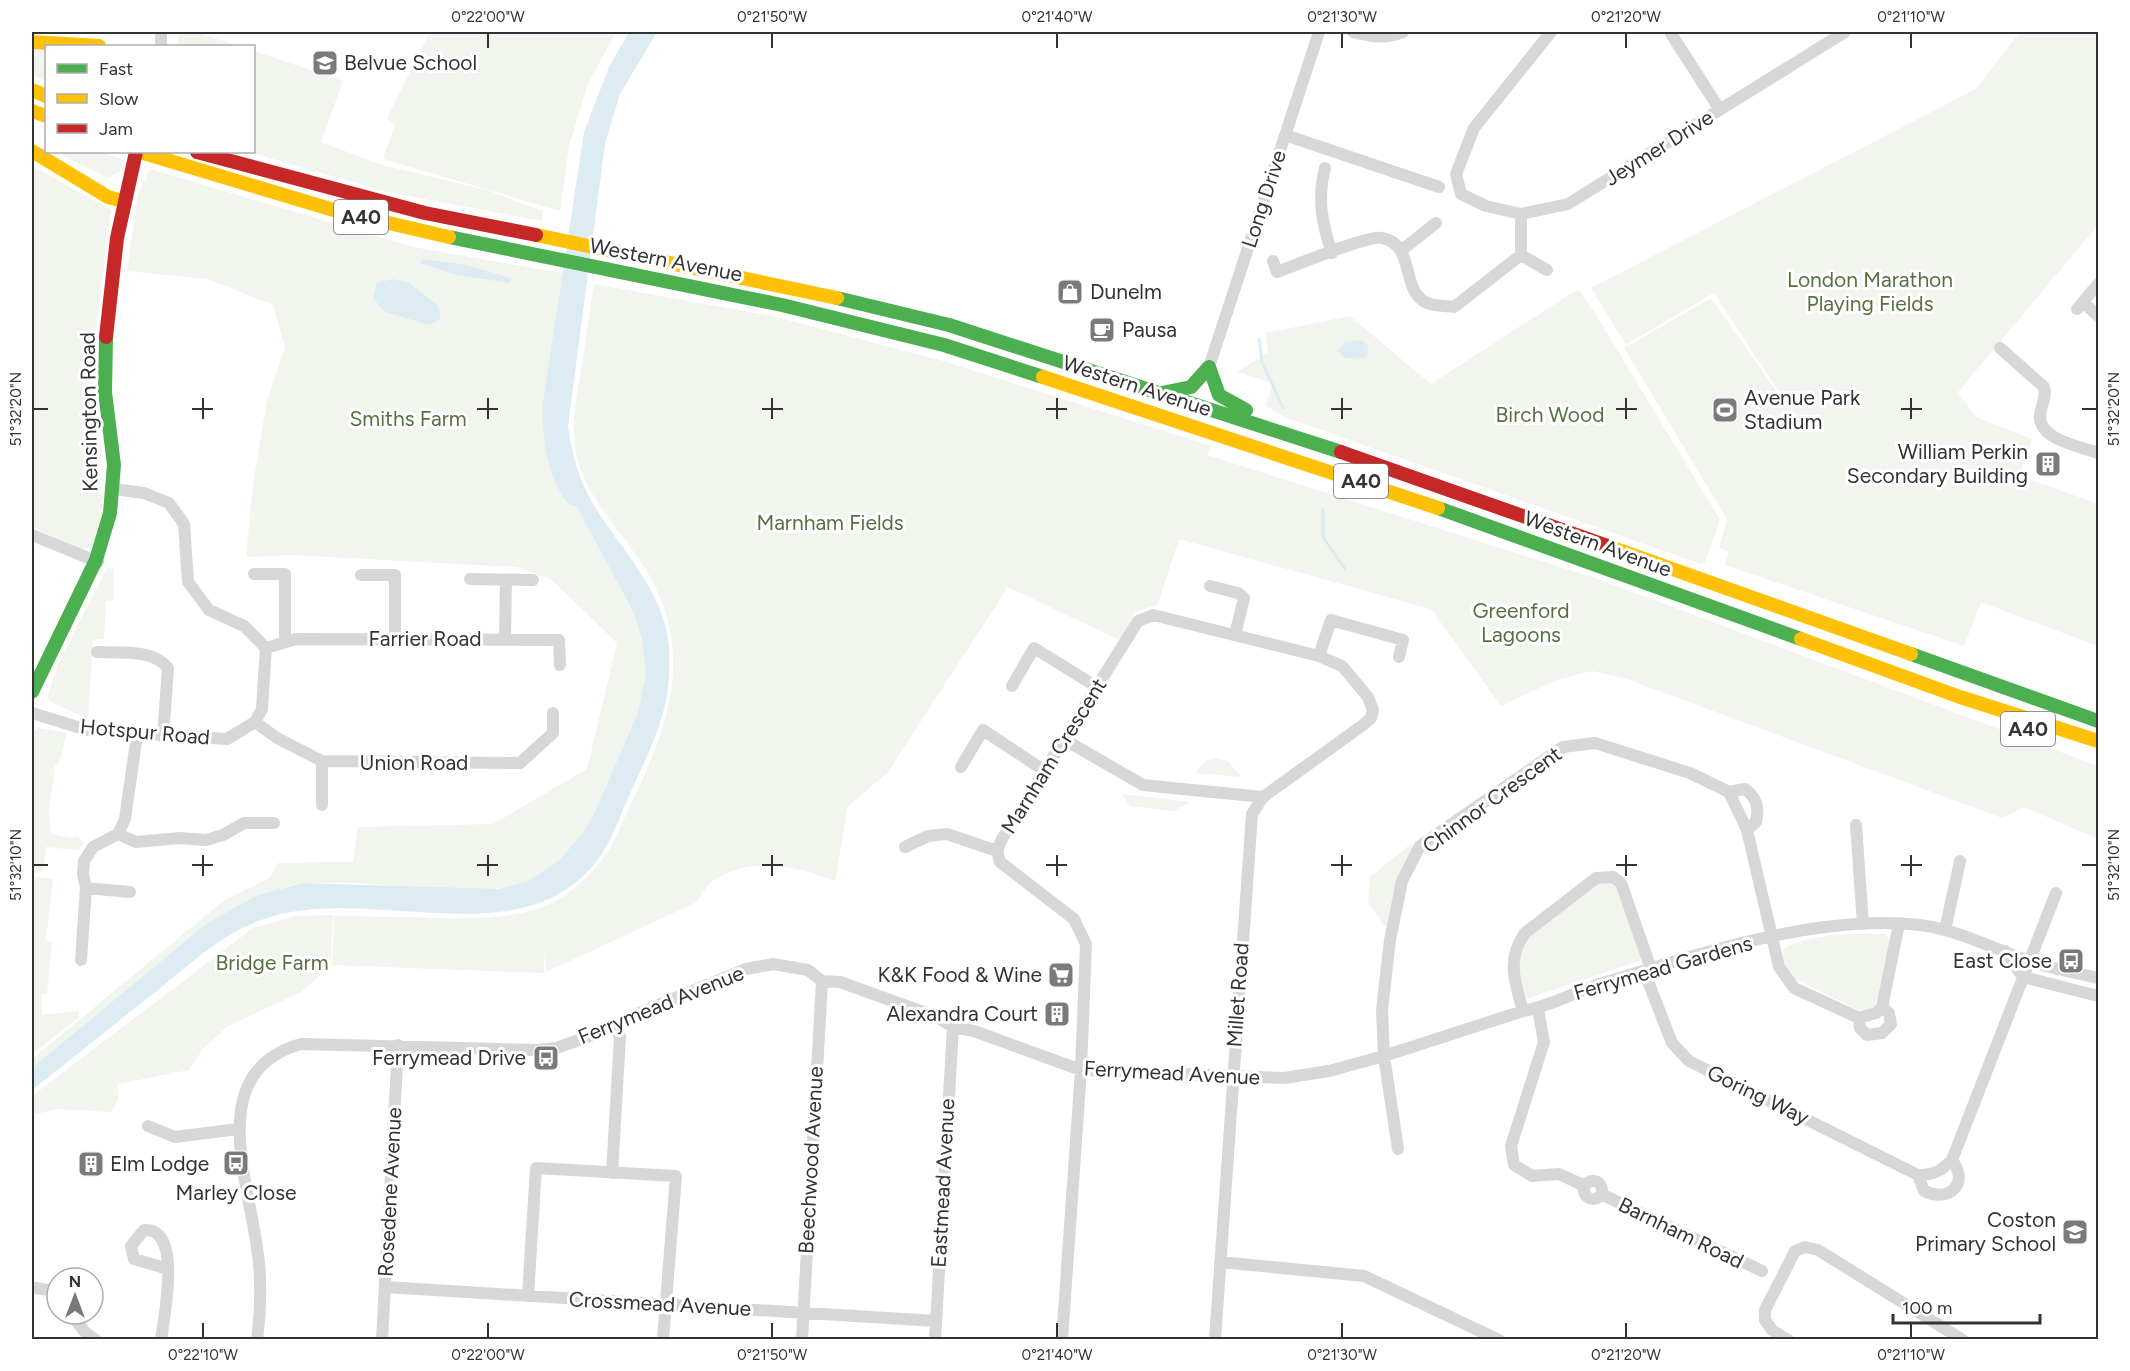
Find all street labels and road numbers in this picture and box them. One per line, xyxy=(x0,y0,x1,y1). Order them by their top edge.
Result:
street label: Jeymer Drive xyxy=(1600,104,1718,191)
street label: Long Drive xyxy=(1236,147,1291,251)
road number: A40 xyxy=(334,200,388,234)
street label: Western Avenue xyxy=(588,232,745,287)
street label: Kensington Road xyxy=(75,332,102,492)
street label: Western Avenue xyxy=(1060,350,1215,421)
road number: A40 xyxy=(1334,464,1388,498)
street label: Western Avenue xyxy=(1521,505,1675,582)
street label: Farrier Road xyxy=(368,626,482,651)
street label: Marnham Crescent xyxy=(996,673,1112,838)
road number: A40 xyxy=(2001,712,2055,746)
street label: Hotspur Road xyxy=(79,713,211,750)
street label: Chinnor Crescent xyxy=(1417,741,1566,858)
street label: Union Road xyxy=(360,750,468,775)
street label: Ferrymead Gardens xyxy=(1571,930,1755,1005)
street label: Millet Road xyxy=(1221,942,1254,1048)
street label: Ferrymead Avenue xyxy=(574,960,747,1049)
street label: Ferrymead Avenue xyxy=(1083,1055,1261,1090)
street label: Goring Way xyxy=(1703,1059,1813,1130)
street label: Beechwood Avenue xyxy=(793,1066,828,1254)
street label: Eastmead Avenue xyxy=(926,1098,959,1268)
street label: Rosedene Avenue xyxy=(373,1107,406,1277)
street label: Barnham Road xyxy=(1615,1191,1748,1274)
street label: Crossmead Avenue xyxy=(568,1286,752,1321)

